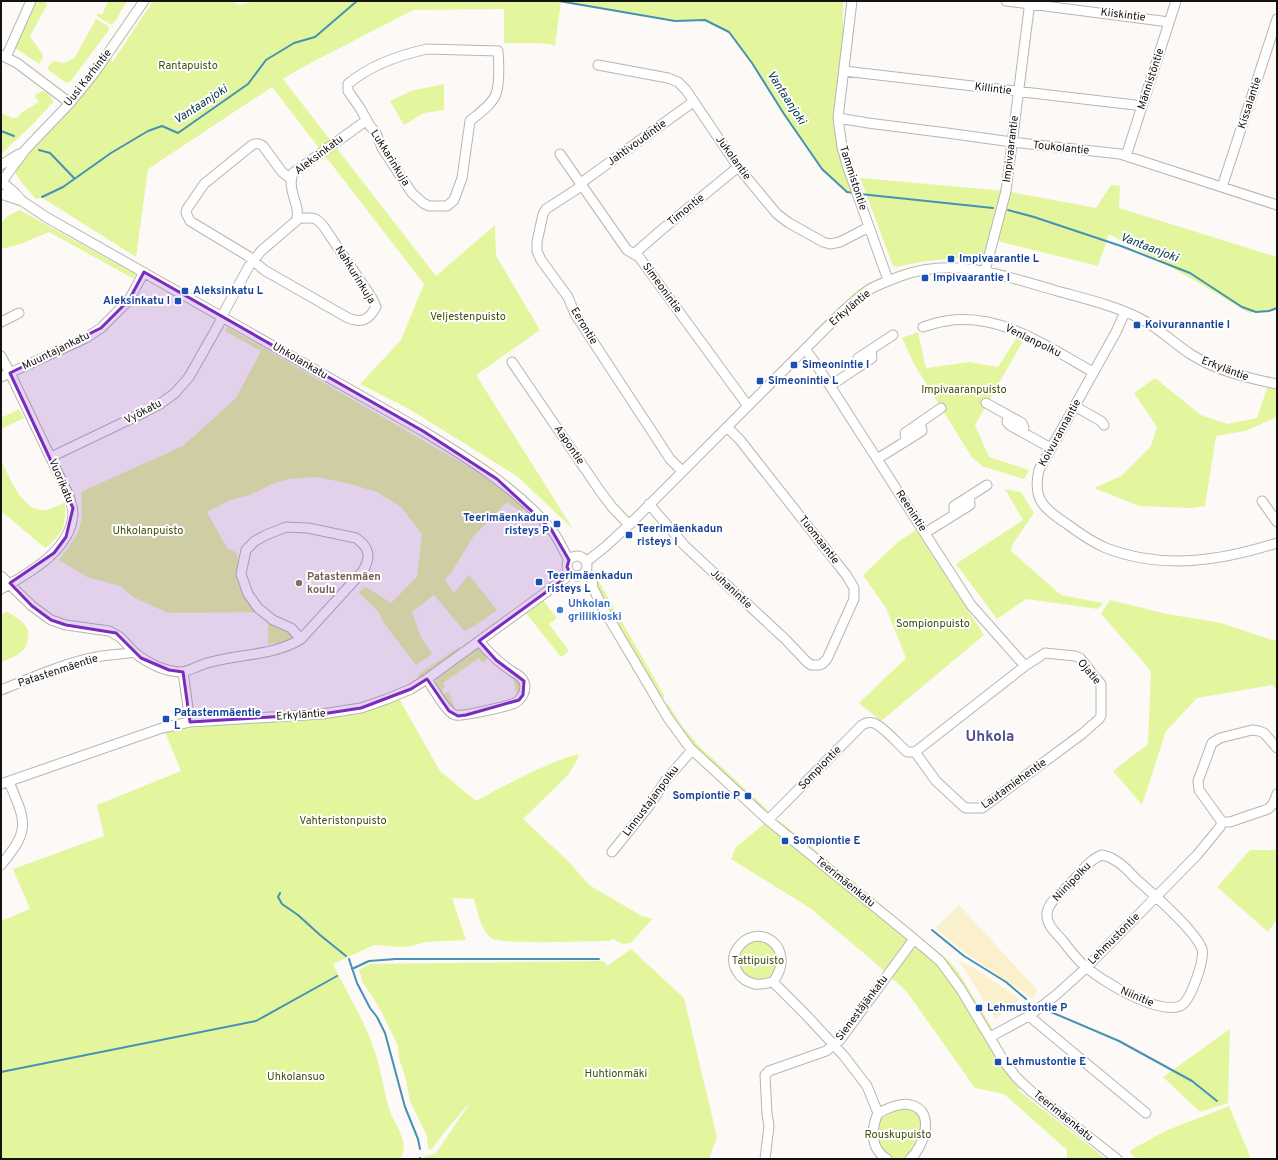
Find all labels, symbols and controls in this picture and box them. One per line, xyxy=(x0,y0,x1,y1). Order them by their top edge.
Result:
street label: Kiiskintie xyxy=(1100,5,1146,25)
street label: Uusi Karhintie xyxy=(61,46,115,110)
street label: Männistöntie xyxy=(1135,47,1168,111)
park label: Rantapuisto xyxy=(158,59,218,73)
water label: Vantaanjoki xyxy=(763,68,810,129)
street label: Kissalantie xyxy=(1235,75,1265,131)
street label: Killintie xyxy=(974,80,1012,98)
water label: Vantaanjoki xyxy=(171,81,232,128)
street label: Impivaarantie xyxy=(1000,115,1022,183)
street label: Jahtivoudintie xyxy=(605,117,670,169)
street label: Lukkarinkuja xyxy=(367,127,413,189)
street label: Aleksinkatu xyxy=(292,132,346,178)
street label: Jukolantie xyxy=(712,133,754,183)
street label: Toukolantie xyxy=(1032,138,1090,158)
street label: Tammistontie xyxy=(836,144,870,212)
street label: Timontie xyxy=(665,191,707,229)
water label: Vantaanjoki xyxy=(1118,230,1181,267)
street label: Nahkurinkuja xyxy=(332,244,378,307)
place label: Impivaarantie L xyxy=(959,252,1040,266)
marker: Impivaarantie L xyxy=(946,254,956,264)
street label: Simeonintie xyxy=(639,260,685,316)
place label: Impivaarantie I xyxy=(933,271,1010,285)
marker: Impivaarantie I xyxy=(920,273,930,283)
place label: Aleksinkatu L xyxy=(193,284,264,298)
marker: Aleksinkatu L xyxy=(180,286,190,296)
street label: Erkyläntie xyxy=(826,287,874,329)
place label: Aleksinkatu I xyxy=(103,294,170,308)
marker: Aleksinkatu I xyxy=(173,296,183,306)
street label: Eerontie xyxy=(567,305,601,347)
park label: Veljestenpuisto xyxy=(430,310,506,324)
place label: Koivurannantie I xyxy=(1145,318,1230,332)
marker: Koivurannantie I xyxy=(1132,320,1142,330)
street label: Venlanpolku xyxy=(1003,321,1063,361)
street label: Muuntajankatu xyxy=(20,329,92,373)
street label: Uhkolankatu xyxy=(270,340,330,382)
street label: Erkyläntie xyxy=(1199,354,1251,384)
place label: Simeonintie I xyxy=(802,358,869,372)
marker: Simeonintie I xyxy=(789,360,799,370)
place label: Simeonintie L xyxy=(768,374,839,388)
marker: Simeonintie L xyxy=(755,376,765,386)
park label: Impivaaranpuisto xyxy=(921,383,1007,397)
street label: Vyökatu xyxy=(122,396,164,428)
street label: Koivurannantie xyxy=(1036,397,1084,469)
street label: Aapontie xyxy=(551,423,587,467)
street label: Vuorikatu xyxy=(45,457,77,505)
street label: Reenintie xyxy=(892,488,930,535)
place label: Teerimäenkadun risteys P xyxy=(463,511,549,538)
street label: Tuomaantie xyxy=(796,513,842,567)
marker: Teerimäenkadun risteys P xyxy=(552,519,562,529)
place label: Teerimäenkadun risteys I xyxy=(637,522,723,549)
park label: Uhkolanpuisto xyxy=(112,524,184,538)
marker: Teerimäenkadun risteys I xyxy=(624,530,634,540)
street label: Juhanintie xyxy=(707,566,755,612)
place label: Teerimäenkadun risteys L xyxy=(547,569,633,596)
place label: Patastenmäen koulu xyxy=(307,570,381,597)
marker: Teerimäenkadun risteys L xyxy=(534,577,544,587)
marker: Patastenmäen koulu xyxy=(294,578,304,588)
place label: Uhkolan grillikioski xyxy=(568,597,622,624)
marker: Uhkolan grillikioski xyxy=(555,605,565,615)
park label: Sompionpuisto xyxy=(896,617,970,631)
street label: Patastenmäentie xyxy=(16,651,100,691)
street label: Ojatie xyxy=(1074,656,1104,688)
place label: Patastenmäentie L xyxy=(174,706,261,733)
street label: Erkyläntie xyxy=(276,706,326,724)
marker: Patastenmäentie L xyxy=(161,714,171,724)
district label: Uhkola xyxy=(966,728,1014,747)
street label: Sompiontie xyxy=(796,743,844,793)
street label: Lautamiehentie xyxy=(979,756,1049,812)
street label: Linnustajanpolku xyxy=(620,763,682,839)
place label: Sompiontie P xyxy=(673,789,740,803)
marker: Sompiontie P xyxy=(743,791,753,801)
park label: Vahteristonpuisto xyxy=(299,814,387,828)
place label: Sompiontie E xyxy=(793,834,860,848)
marker: Sompiontie E xyxy=(780,836,790,846)
street label: Teerimäenkatu xyxy=(812,854,878,910)
street label: Niinipolku xyxy=(1050,859,1094,905)
street label: Lehmustontie xyxy=(1085,910,1143,968)
park label: Tattipuisto xyxy=(732,954,784,968)
street label: Sienestäjänkatu xyxy=(833,972,891,1044)
street label: Niinitie xyxy=(1118,984,1156,1010)
place label: Lehmustontie P xyxy=(987,1001,1067,1015)
marker: Lehmustontie P xyxy=(974,1003,984,1013)
place label: Lehmustontie E xyxy=(1006,1055,1086,1069)
marker: Lehmustontie E xyxy=(993,1057,1003,1067)
park label: Huhtionmäki xyxy=(585,1067,647,1081)
park label: Uhkolansuo xyxy=(267,1070,325,1084)
street label: Teerimäenkatu xyxy=(1030,1088,1096,1144)
park label: Rouskupuisto xyxy=(865,1128,931,1142)

